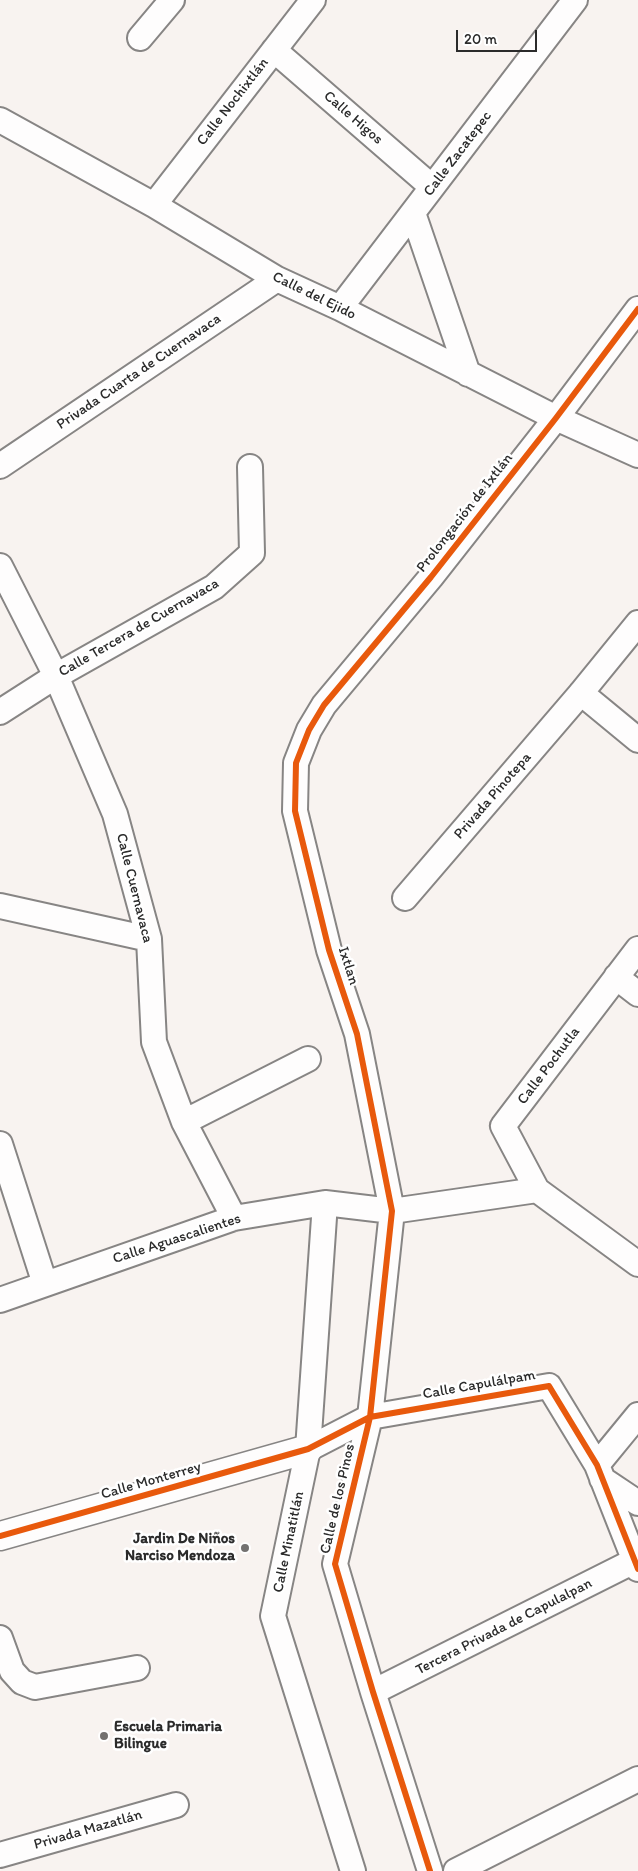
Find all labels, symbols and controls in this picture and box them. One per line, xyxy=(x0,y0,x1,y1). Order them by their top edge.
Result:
scale bar xyxy=(458,20,539,52)
text: 20 m xyxy=(464,30,497,48)
street label: Calle Nochixtlán xyxy=(193,55,273,149)
street label: Calle Higos xyxy=(320,87,386,149)
street label: Calle Zacatepec xyxy=(420,108,496,200)
street label: Calle del Ejido xyxy=(269,268,359,324)
street label: Privada Cuarta de Cuernavaca xyxy=(53,310,225,434)
street label: Prolongación de Ixtlán xyxy=(413,450,517,576)
street label: Calle Tercera de Cuernavaca xyxy=(56,575,222,681)
street label: Privada Pinotepa xyxy=(450,749,536,843)
street label: Calle Cuernavaca xyxy=(112,831,156,945)
street label: Ixtlan xyxy=(333,945,363,987)
street label: Calle Pochutla xyxy=(514,1024,584,1108)
street label: Calle Aguascalientes xyxy=(111,1210,243,1268)
street label: Calle Capulálpam xyxy=(421,1366,537,1404)
street label: Calle de los Pinos xyxy=(317,1442,359,1556)
street label: Calle Monterrey xyxy=(99,1458,203,1504)
street label: Calle Minatitlán xyxy=(269,1490,309,1594)
place label: Jardin De Niños Narciso Mendoza xyxy=(125,1530,235,1565)
marker: Jardin De Niños Narciso Mendoza xyxy=(239,1542,251,1554)
street label: Tercera Privada de Capulalpan xyxy=(413,1575,595,1679)
place label: Escuela Primaria Bilingue xyxy=(114,1718,222,1753)
marker: Escuela Primaria Bilingue xyxy=(98,1730,110,1742)
street label: Privada Mazatlán xyxy=(32,1806,144,1854)

